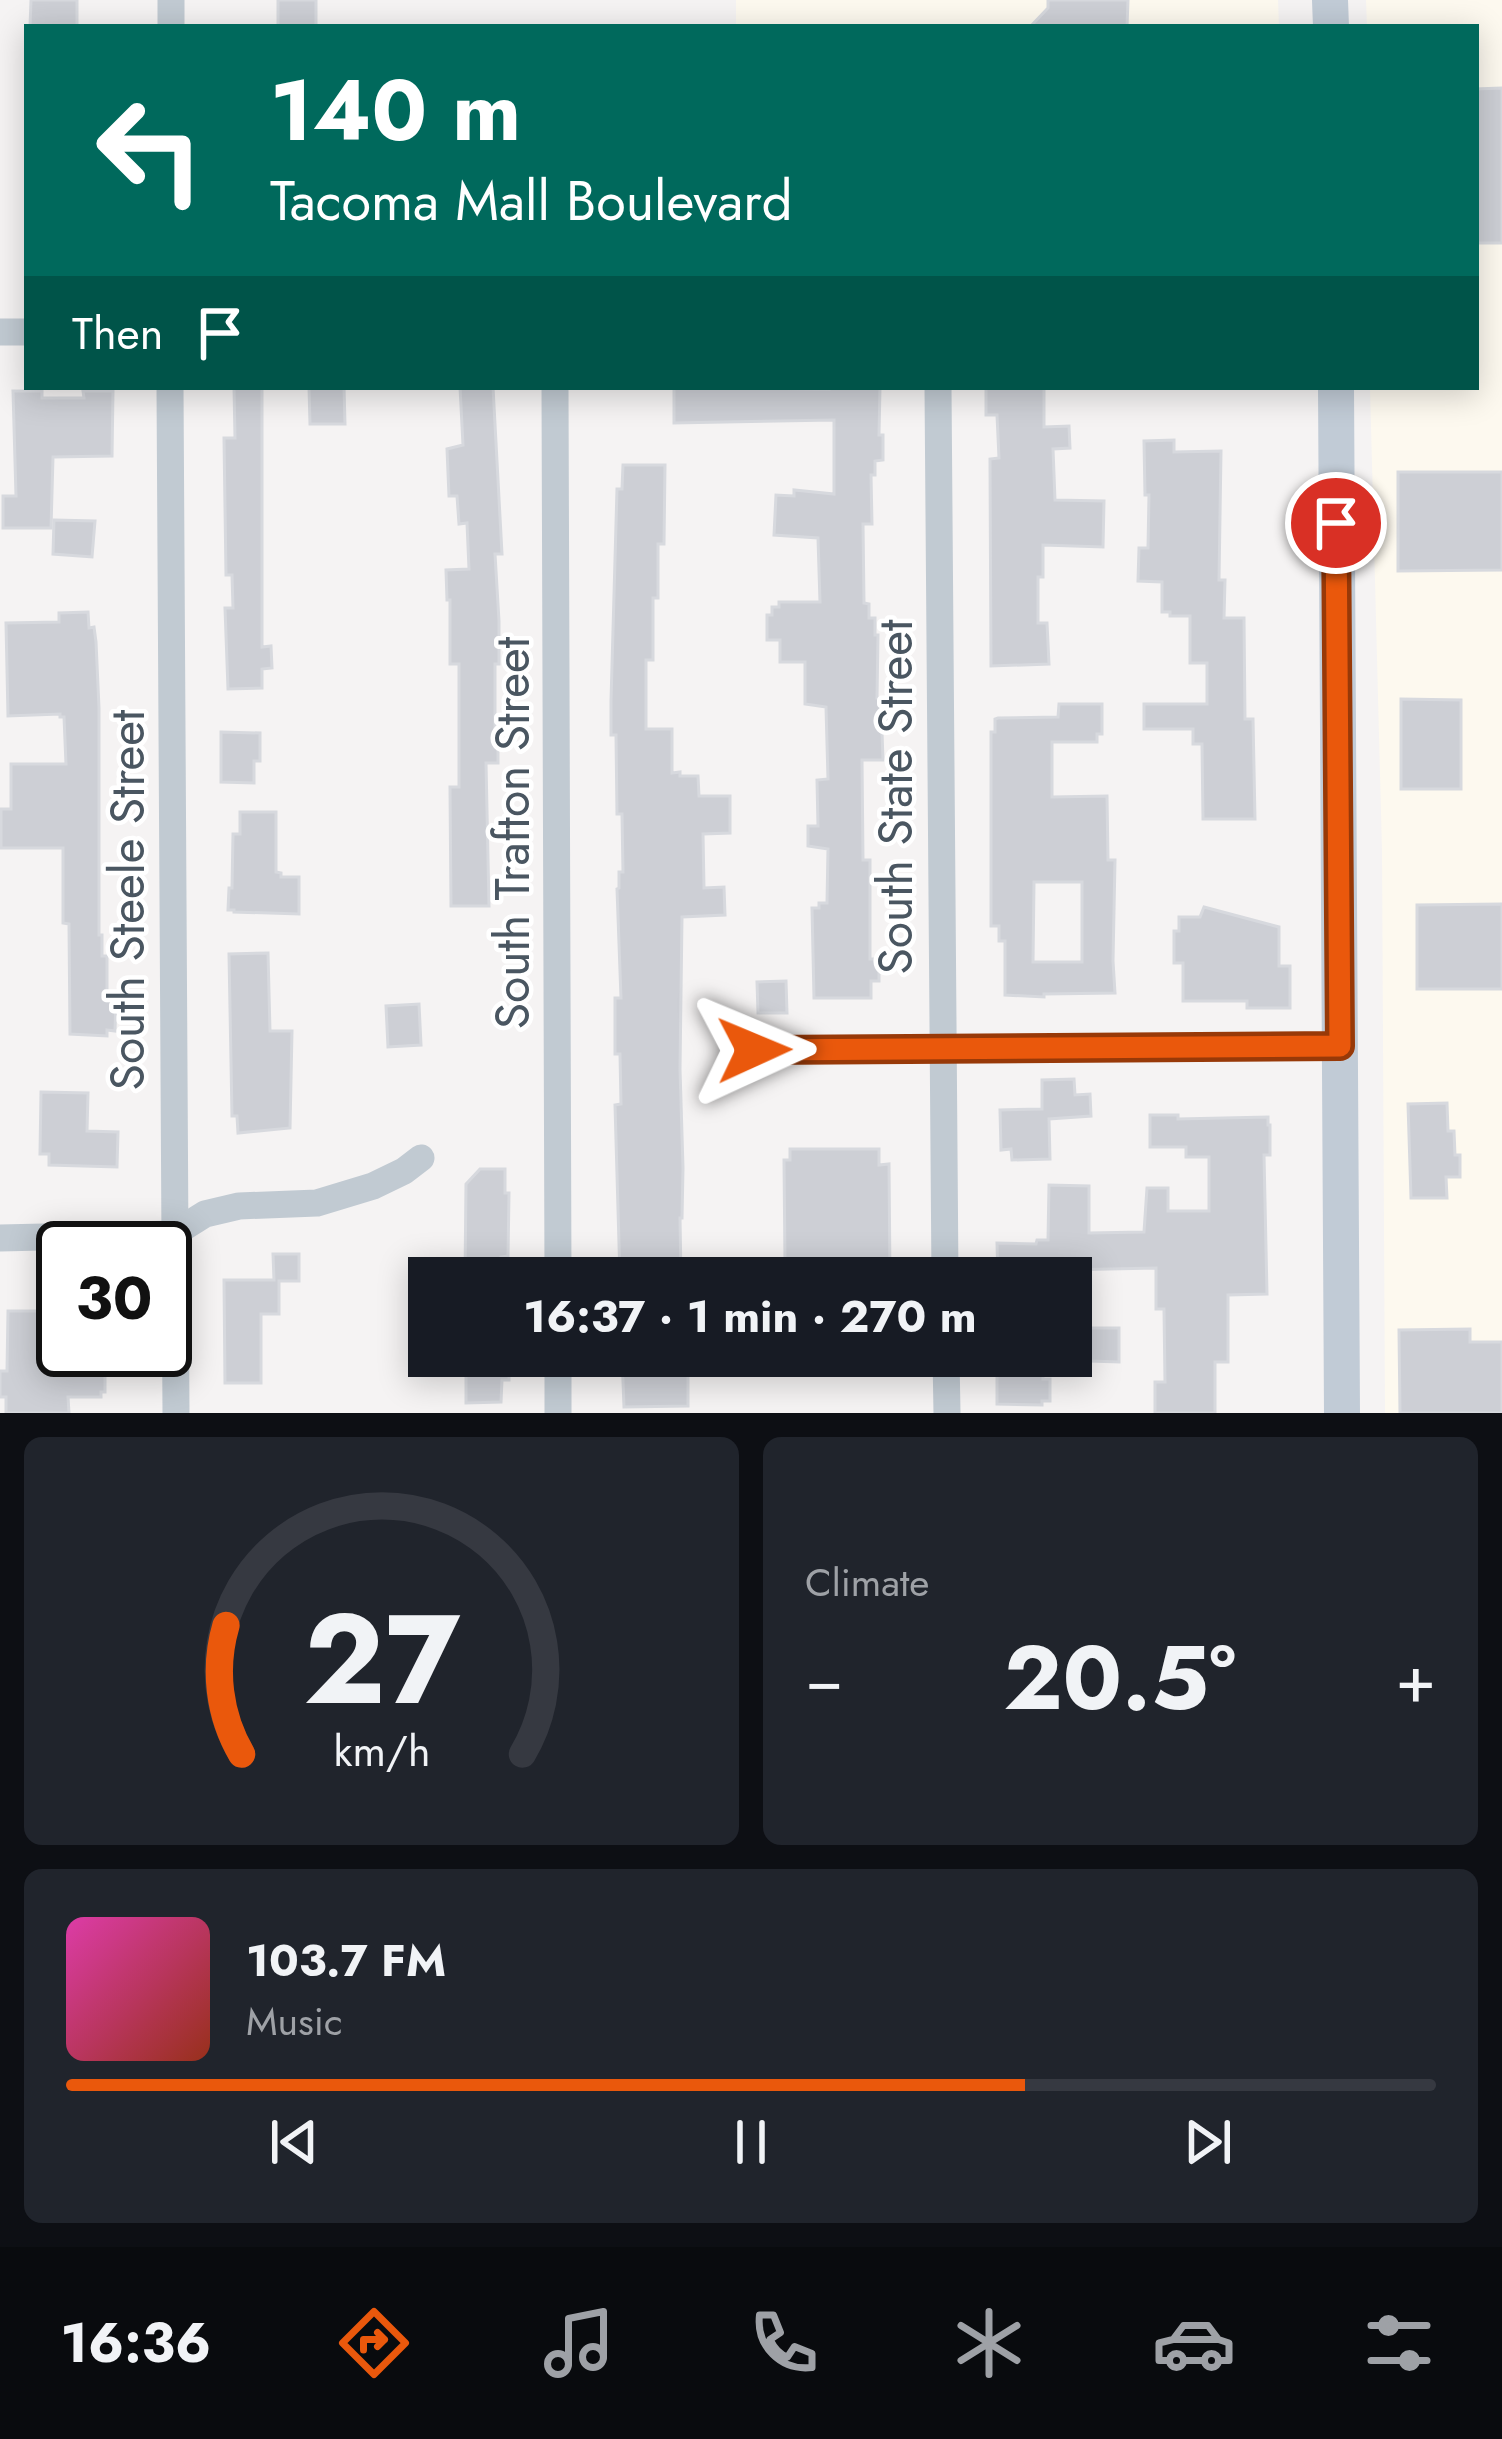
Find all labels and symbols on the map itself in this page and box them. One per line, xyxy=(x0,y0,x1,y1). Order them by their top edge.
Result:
pin xyxy=(1285,472,1387,574)
street label: South State Street xyxy=(861,619,930,974)
street label: South Trafton Street xyxy=(478,636,547,1029)
street label: South Steele Street xyxy=(93,709,162,1090)
position arrow xyxy=(691,987,817,1113)
speed limit sign: 30 xyxy=(36,1221,192,1377)

